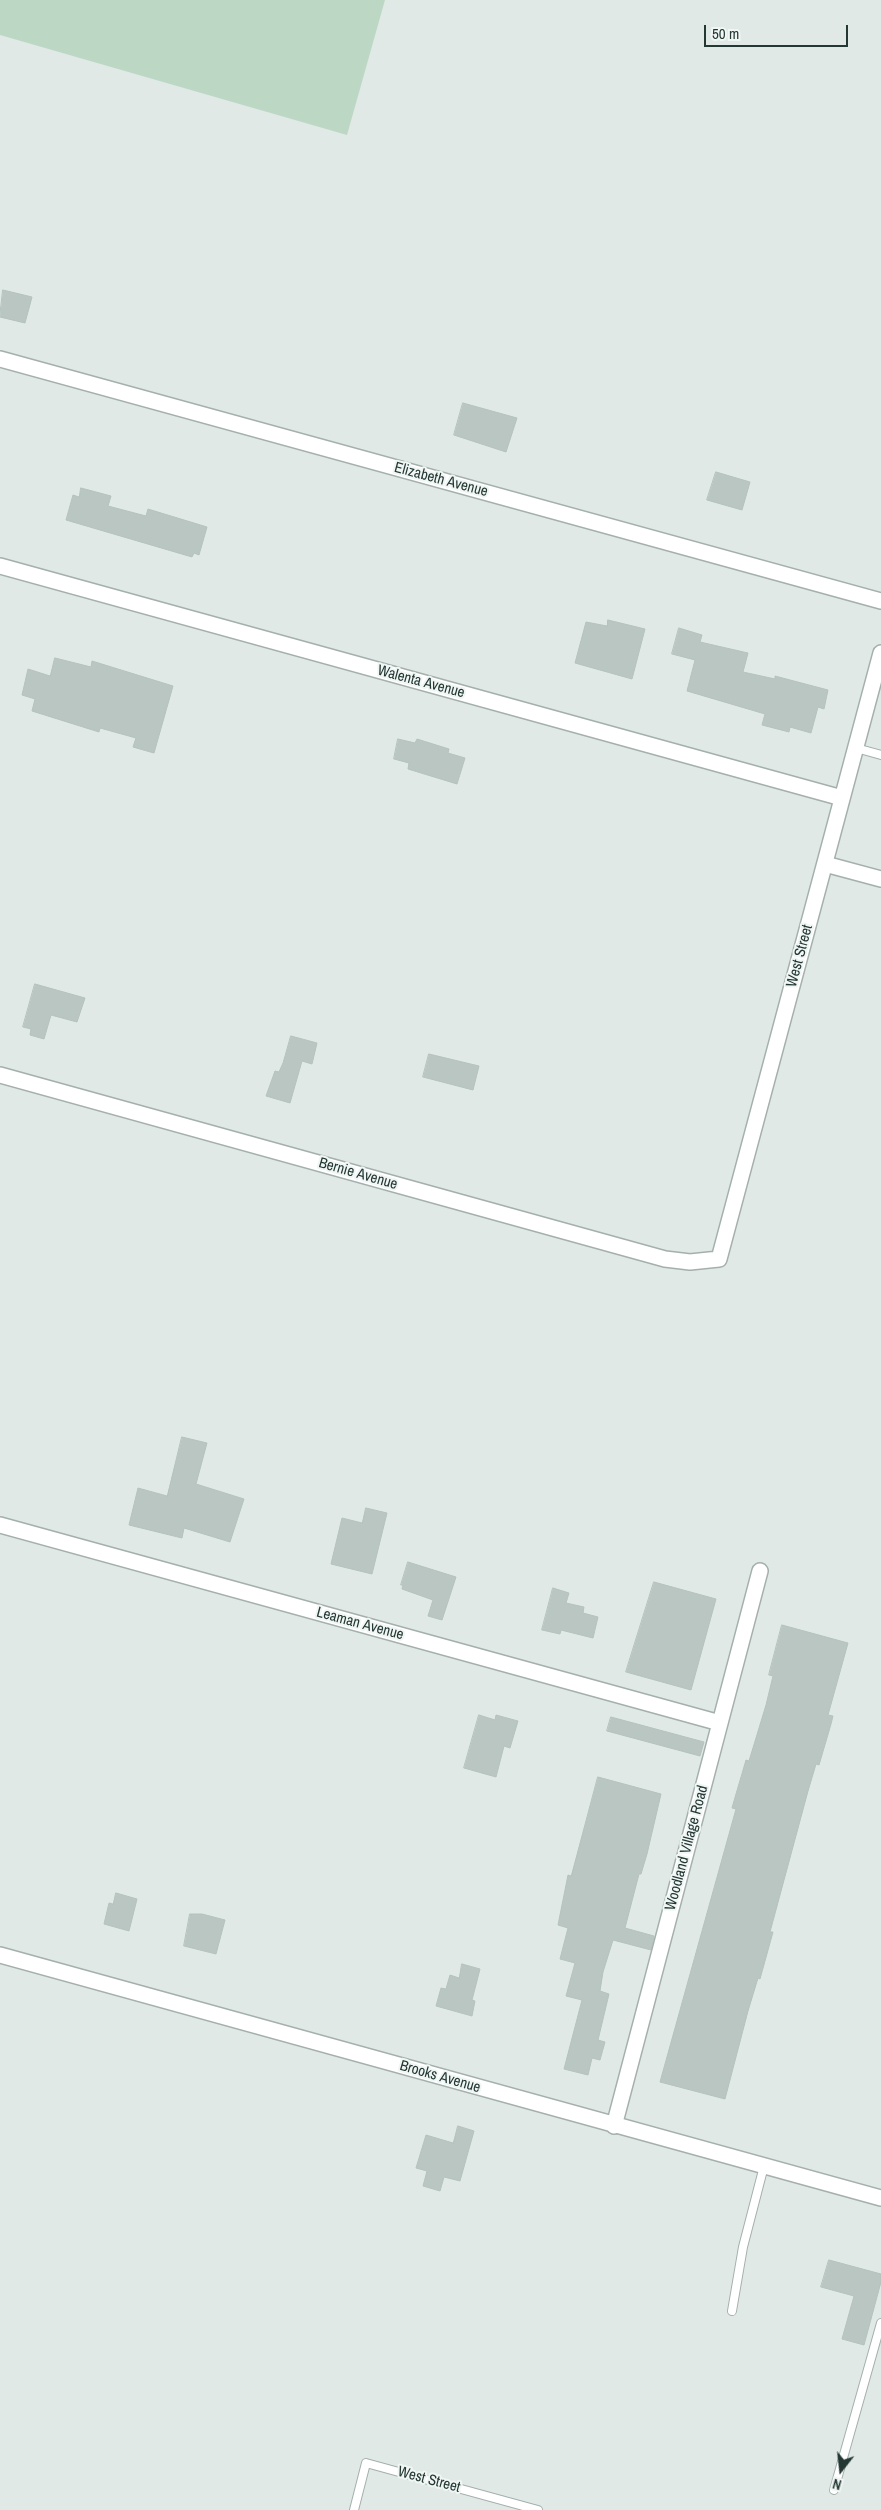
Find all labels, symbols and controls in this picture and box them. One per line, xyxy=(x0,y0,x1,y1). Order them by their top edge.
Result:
scale bar xyxy=(706,15,850,47)
text: 50 m xyxy=(712,23,739,44)
street label: Elizabeth Avenue xyxy=(392,459,490,501)
street label: Walenta Avenue xyxy=(375,662,467,702)
street label: West Street xyxy=(783,923,817,989)
street label: Bernie Avenue xyxy=(317,1154,399,1194)
street label: Leaman Avenue xyxy=(315,1604,405,1644)
street label: Woodland Village Road xyxy=(662,1783,712,1913)
street label: Brooks Avenue xyxy=(398,2057,482,2097)
north arrow xyxy=(816,2445,866,2495)
street label: West Street xyxy=(396,2463,462,2497)
text: N xyxy=(830,2475,843,2494)

